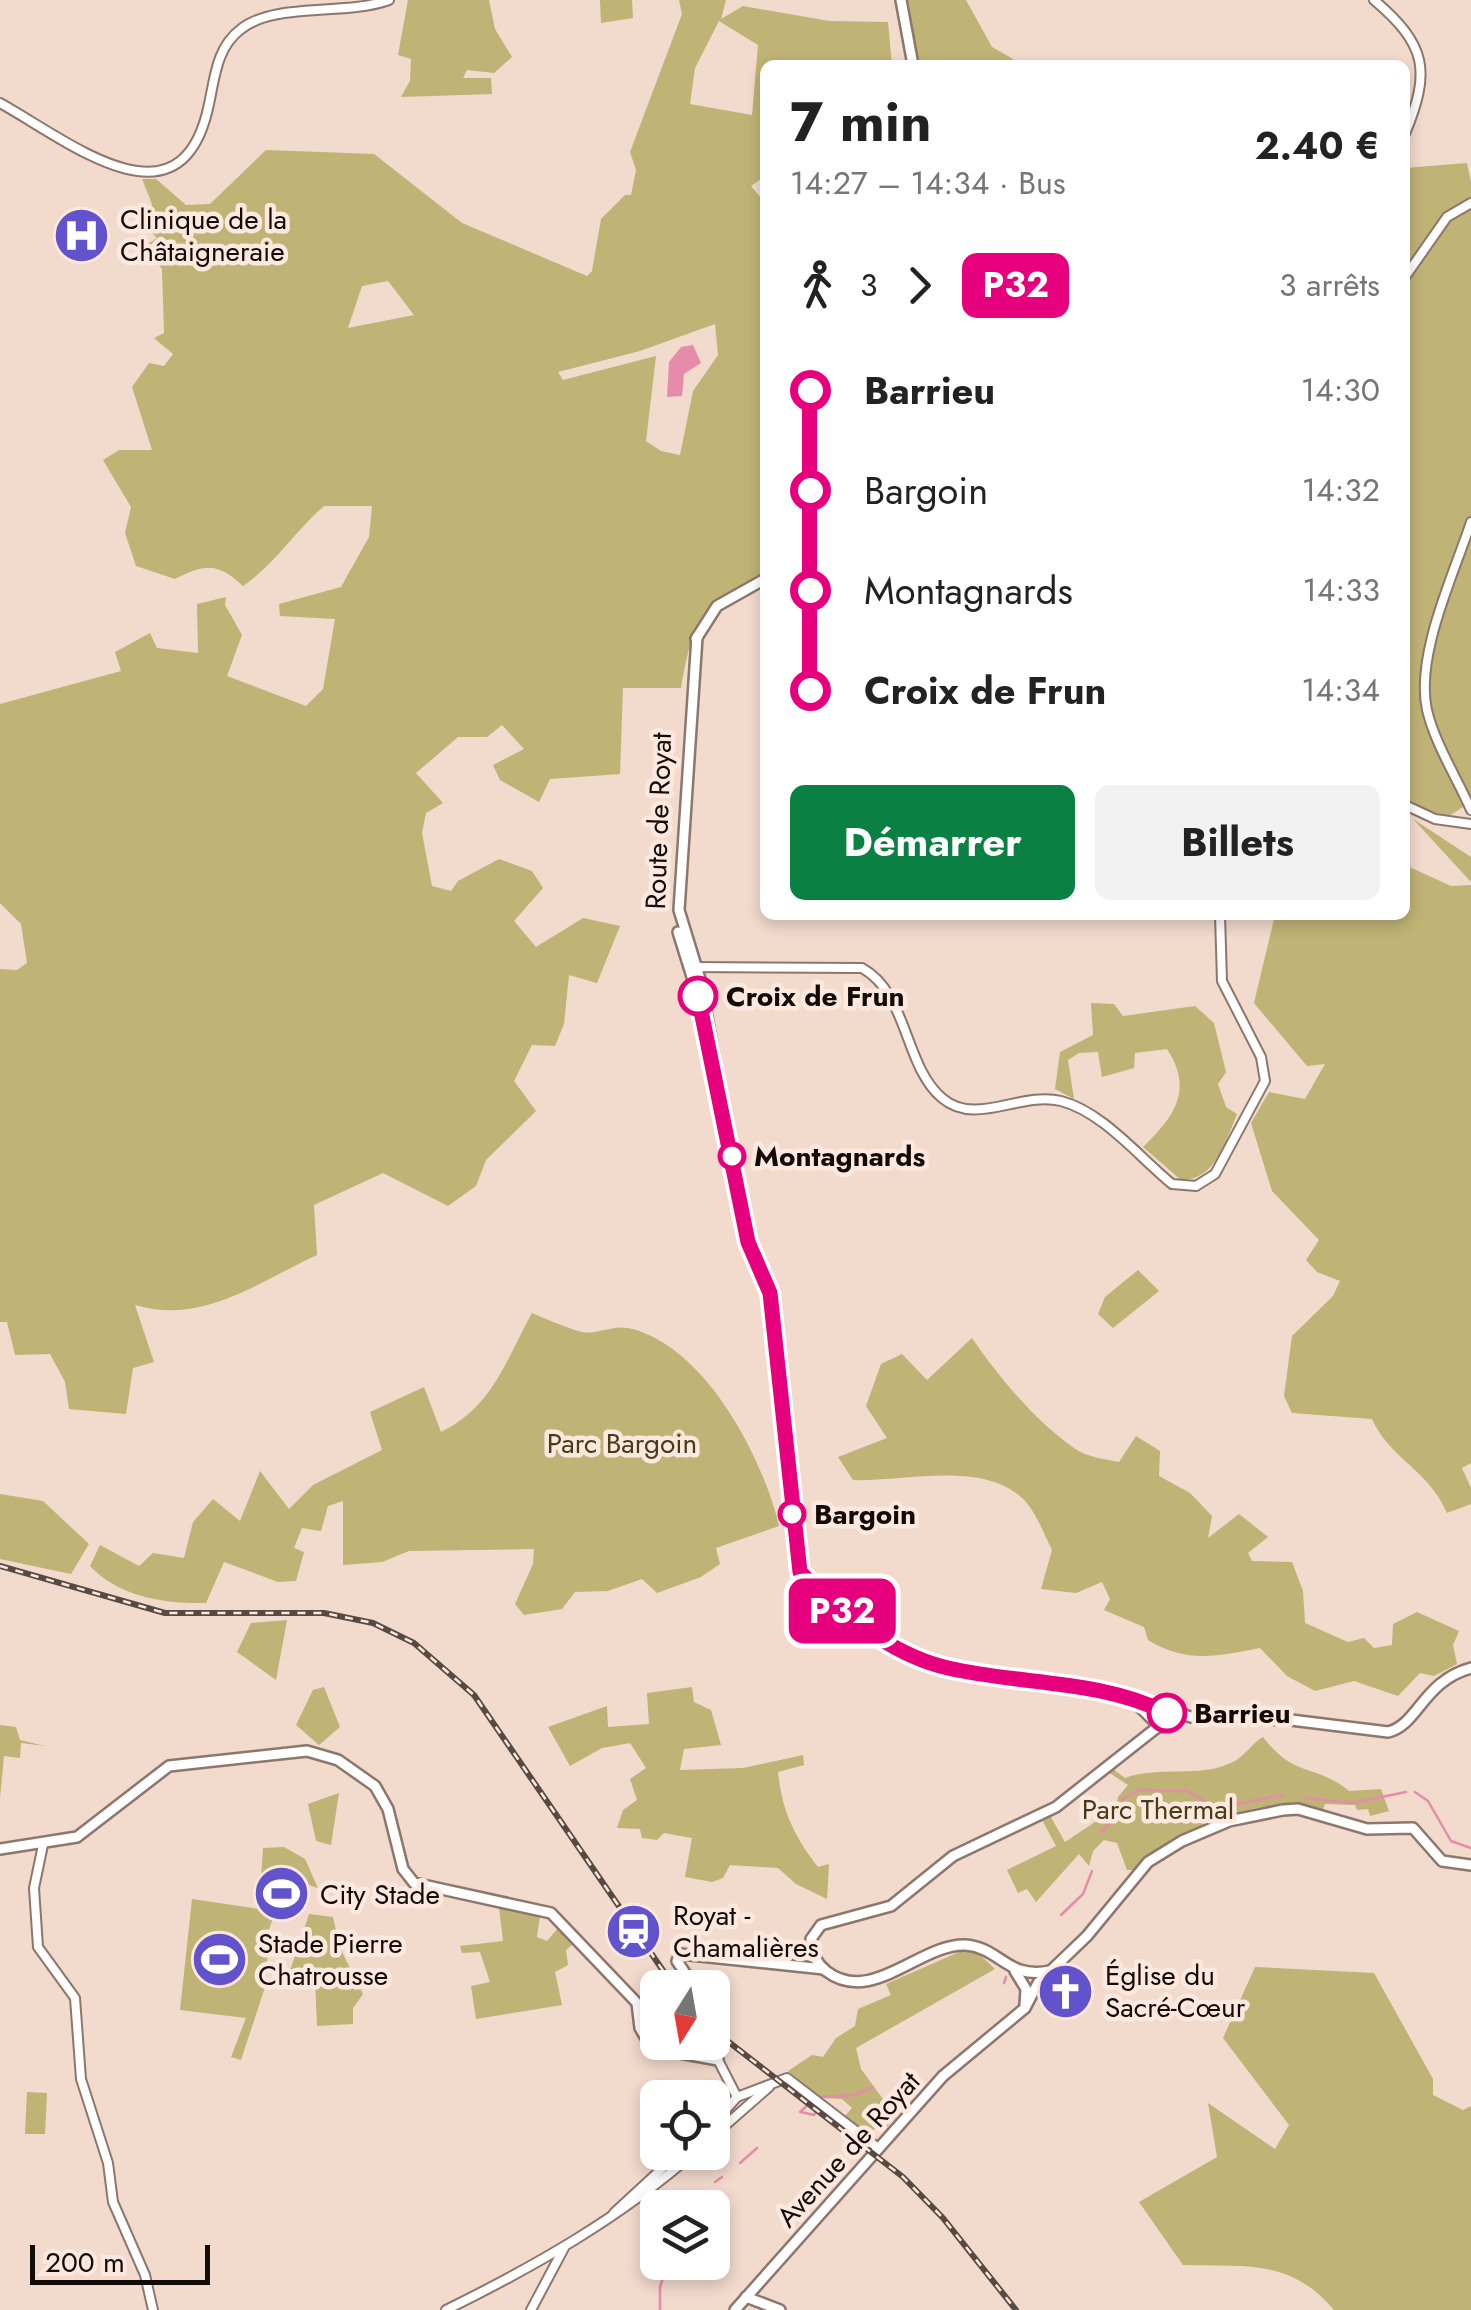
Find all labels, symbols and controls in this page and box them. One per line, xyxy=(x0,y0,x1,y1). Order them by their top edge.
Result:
text: 7 min xyxy=(790,82,932,162)
text: 2.40 € xyxy=(1255,118,1380,173)
text: 14:27 – 14:34 · Bus xyxy=(790,160,1066,206)
place label: Clinique de la Châtaigneraie xyxy=(120,199,287,272)
hospital icon: Clinique de la Châtaigneraie xyxy=(51,205,111,265)
icon: walk xyxy=(790,258,845,313)
icon: forward xyxy=(892,258,947,313)
text: P32 xyxy=(982,260,1049,310)
text: 3 xyxy=(860,262,877,308)
text: 3 arrêts xyxy=(1279,262,1380,308)
text: Barrieu xyxy=(864,363,995,418)
text: 14:30 xyxy=(1301,367,1380,413)
text: Bargoin xyxy=(864,463,988,518)
text: 14:32 xyxy=(1302,467,1380,513)
text: Montagnards xyxy=(864,563,1073,618)
text: 14:33 xyxy=(1302,567,1380,613)
text: Croix de Frun xyxy=(864,663,1106,718)
text: 14:34 xyxy=(1301,667,1380,713)
street label: Route de Royat xyxy=(635,732,682,910)
button: Démarrer xyxy=(790,785,1075,900)
button: Billets xyxy=(1095,785,1380,900)
place label: Croix de Frun xyxy=(726,976,905,1017)
marker: Croix de Frun xyxy=(679,977,717,1015)
place label: Montagnards xyxy=(754,1136,926,1177)
marker: Montagnards xyxy=(719,1143,745,1169)
park label: Parc Bargoin xyxy=(547,1423,697,1464)
place label: Bargoin xyxy=(814,1494,916,1535)
marker: Bargoin xyxy=(779,1501,805,1527)
line badge: P32 xyxy=(784,1578,900,1644)
text: P32 xyxy=(809,1586,875,1636)
place label: Barrieu xyxy=(1194,1693,1291,1734)
marker: Barrieu xyxy=(1148,1694,1186,1732)
park label: Parc Thermal xyxy=(1082,1789,1234,1830)
sports icon: City Stade xyxy=(251,1864,311,1924)
place label: City Stade xyxy=(320,1874,440,1915)
place label: Royat - Chamalières xyxy=(673,1895,819,1968)
station icon: Royat - Chamalières xyxy=(604,1901,664,1961)
place label: Stade Pierre Chatrousse xyxy=(258,1923,403,1996)
sports icon: Stade Pierre Chatrousse xyxy=(189,1929,249,1989)
place label: Église du Sacré-Cœur xyxy=(1105,1955,1246,2028)
church icon: Église du Sacré-Cœur xyxy=(1036,1961,1096,2021)
north arrow xyxy=(640,1970,730,2060)
map controls xyxy=(640,1970,730,2280)
street label: Avenue de Royat xyxy=(767,2062,930,2236)
button: locate xyxy=(640,2080,730,2170)
button: layers xyxy=(640,2190,730,2280)
scale bar xyxy=(30,2240,210,2284)
text: 200 m xyxy=(45,2242,125,2283)

